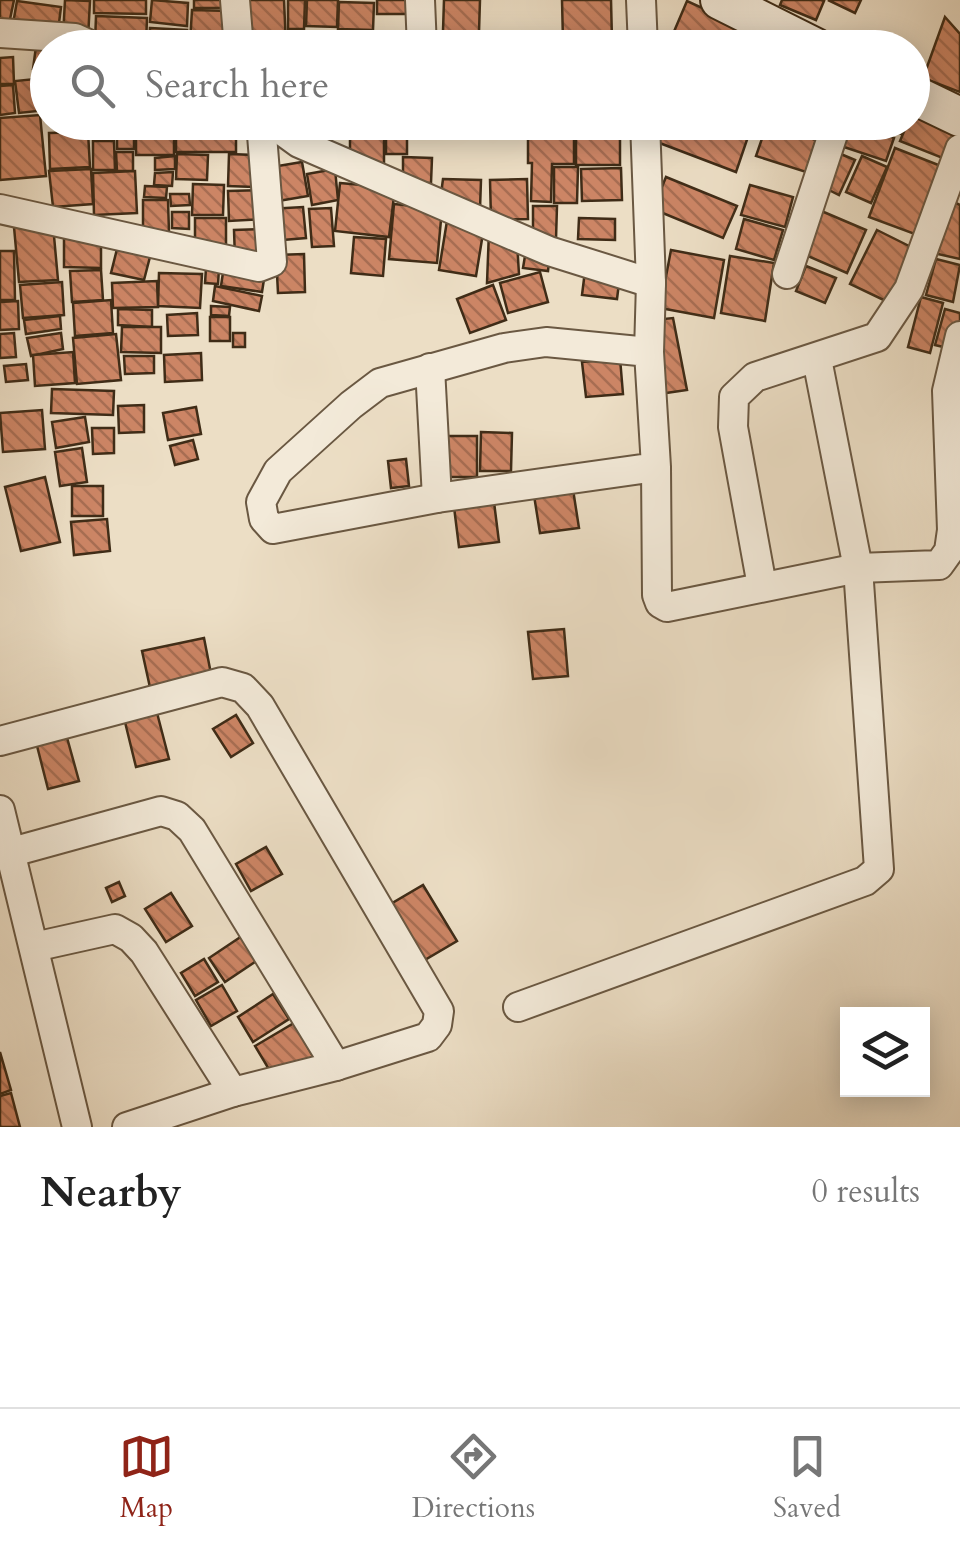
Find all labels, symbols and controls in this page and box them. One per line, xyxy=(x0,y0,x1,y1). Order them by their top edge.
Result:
search box xyxy=(30,30,930,140)
icon: search xyxy=(65,58,120,113)
text: Search here xyxy=(145,59,329,111)
map controls xyxy=(840,1007,930,1097)
button: layers xyxy=(840,1007,930,1097)
text: Nearby xyxy=(40,1164,182,1221)
text: 0 results xyxy=(812,1170,920,1214)
tab: Map xyxy=(119,1429,174,1527)
tab: Directions xyxy=(412,1429,535,1527)
tab: Saved xyxy=(773,1429,841,1527)

